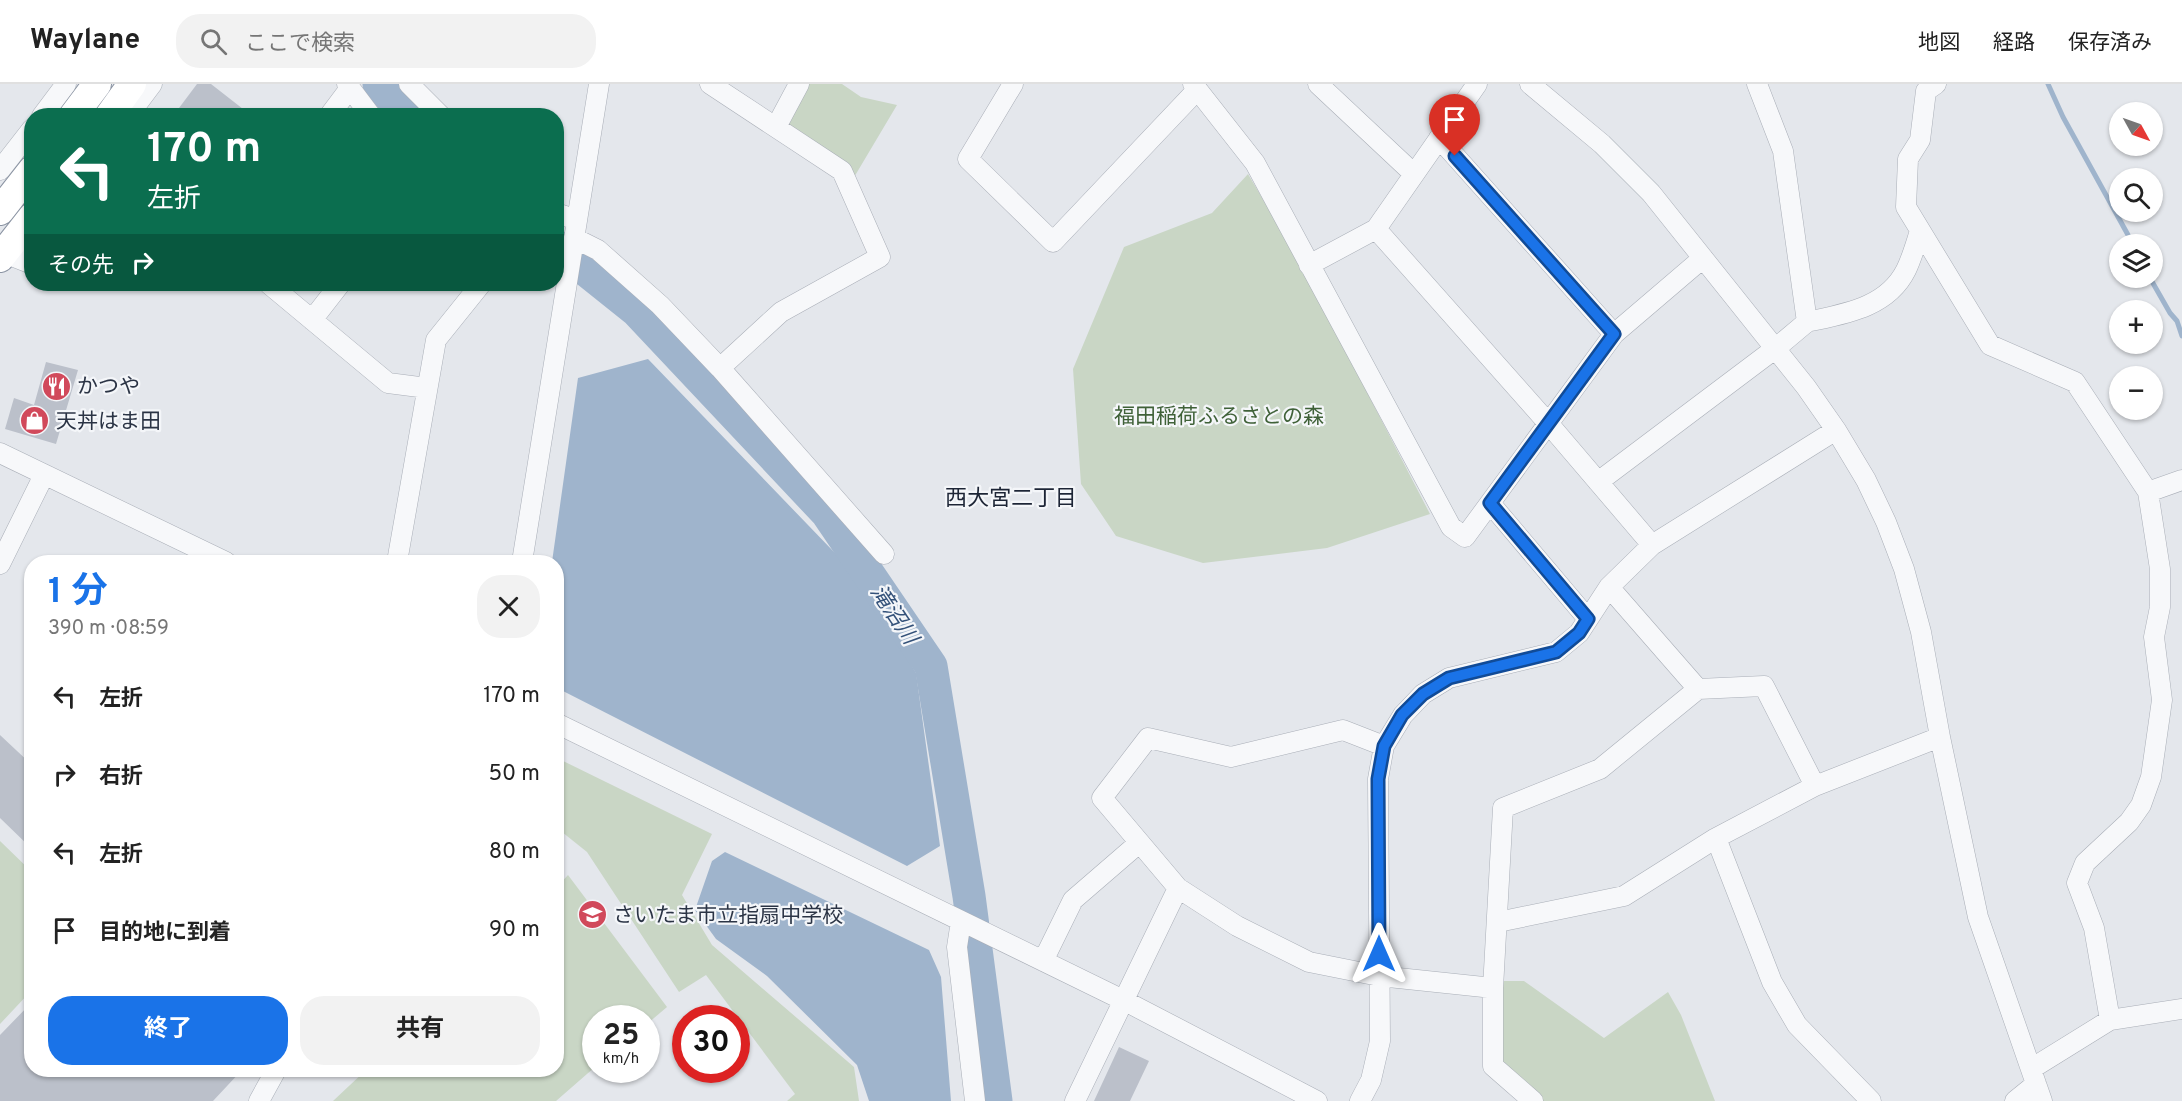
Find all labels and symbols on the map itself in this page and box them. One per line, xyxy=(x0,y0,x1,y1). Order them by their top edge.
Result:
pin xyxy=(1429,94,1480,156)
north arrow xyxy=(2109,102,2163,156)
restaurant icon: かつや xyxy=(40,370,72,402)
place label: かつや xyxy=(77,374,140,401)
park label: 福田稲荷ふるさとの森 xyxy=(1114,404,1324,431)
shop icon: 天丼はま田 xyxy=(19,405,51,437)
place label: 天丼はま田 xyxy=(56,409,161,436)
district label: 西大宮二丁目 xyxy=(945,486,1077,513)
water label: 滝沼川 xyxy=(863,580,924,652)
school or university icon: さいたま市立指扇中学校 xyxy=(576,899,608,931)
place label: さいたま市立指扇中学校 xyxy=(613,903,843,930)
position arrow xyxy=(1347,922,1411,986)
speed limit sign: 30 xyxy=(672,1005,750,1083)

